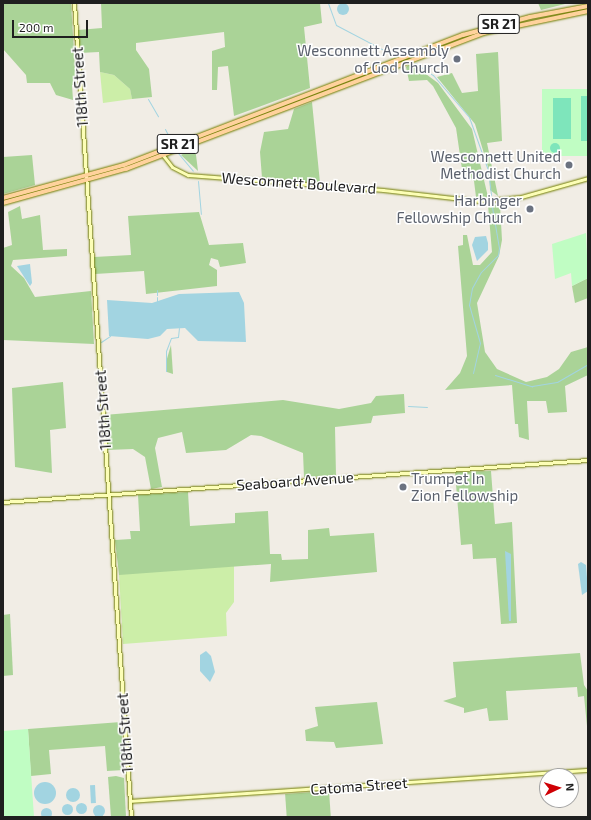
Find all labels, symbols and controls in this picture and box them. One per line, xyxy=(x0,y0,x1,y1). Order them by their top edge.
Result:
scale bar xyxy=(14,12,90,38)
road number: SR 21 xyxy=(477,12,521,36)
text: 200 m xyxy=(19,20,53,34)
place label: Wesconnett Assembly of God Church xyxy=(297,41,449,76)
street label: 118th Street xyxy=(68,46,92,128)
marker: Wesconnett Assembly of God Church xyxy=(452,54,462,64)
road number: SR 21 xyxy=(156,132,200,156)
place label: Wesconnett United Methodist Church xyxy=(431,147,561,182)
marker: Wesconnett United Methodist Church xyxy=(564,160,574,170)
street label: Wesconnett Boulevard xyxy=(221,169,377,197)
place label: Harbinger Fellowship Church xyxy=(397,191,522,226)
marker: Harbinger Fellowship Church xyxy=(525,204,535,214)
street label: 118th Street xyxy=(91,369,115,451)
street label: Seaboard Avenue xyxy=(235,468,355,494)
place label: Trumpet In Zion Fellowship xyxy=(411,469,518,504)
marker: Trumpet In Zion Fellowship xyxy=(398,482,408,492)
street label: 118th Street xyxy=(113,692,137,774)
north arrow xyxy=(539,768,579,808)
street label: Catoma Street xyxy=(310,774,408,798)
text: N xyxy=(564,783,577,792)

